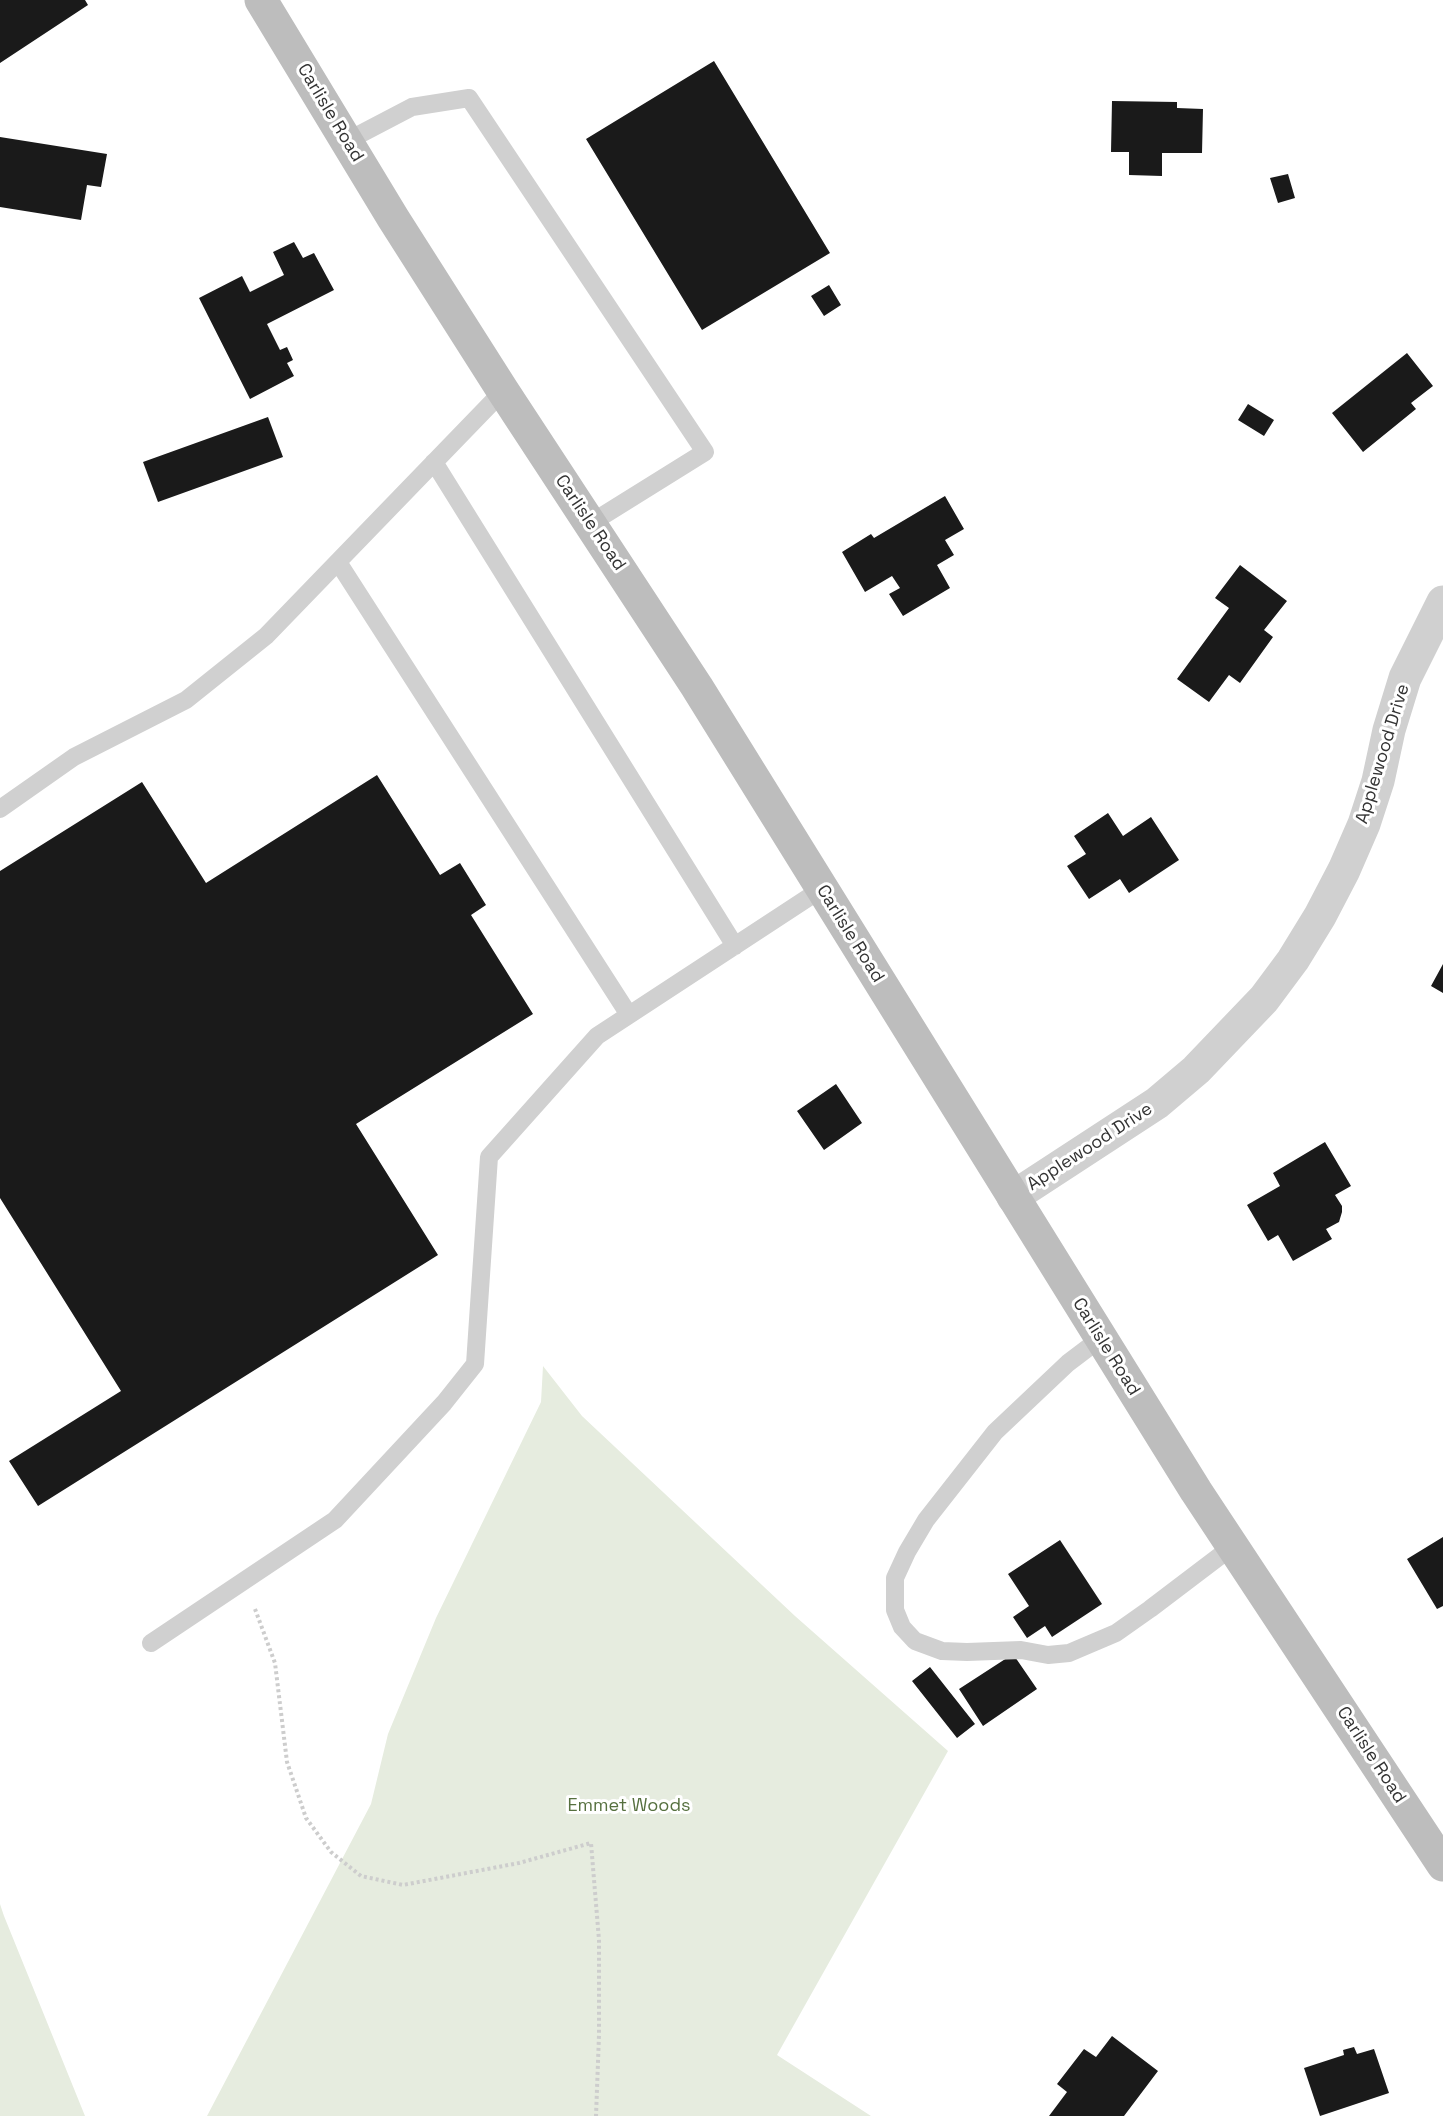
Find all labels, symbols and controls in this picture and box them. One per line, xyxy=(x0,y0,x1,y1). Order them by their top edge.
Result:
street label: Carlisle Road xyxy=(292,60,368,166)
street label: Carlisle Road xyxy=(550,471,630,575)
street label: Applewood Drive xyxy=(1351,681,1415,827)
street label: Carlisle Road xyxy=(811,881,889,987)
street label: Applewood Drive xyxy=(1023,1098,1157,1196)
street label: Carlisle Road xyxy=(1067,1294,1145,1400)
street label: Carlisle Road xyxy=(1332,1703,1410,1807)
park label: Emmet Woods xyxy=(567,1795,691,1817)

